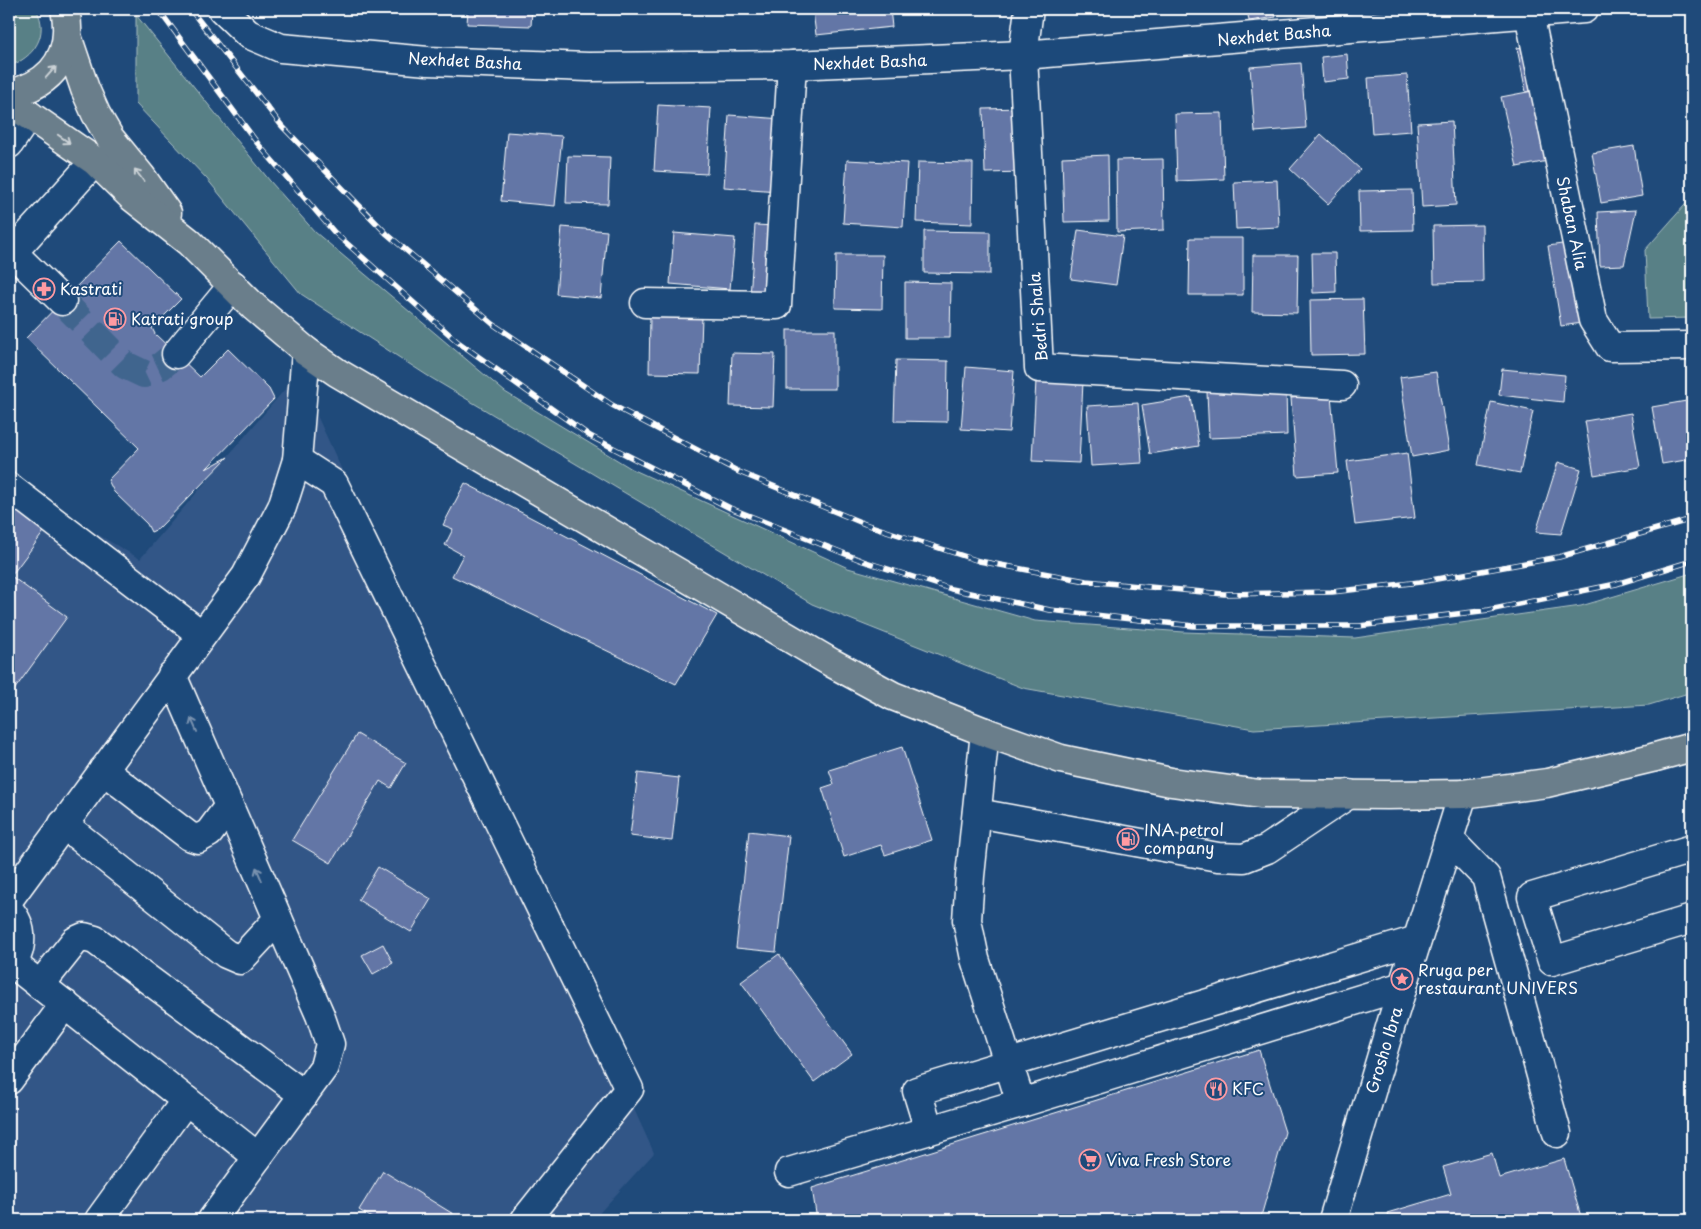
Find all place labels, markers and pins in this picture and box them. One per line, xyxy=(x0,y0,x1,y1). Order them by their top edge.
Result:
place label: Kastrati xyxy=(60,276,122,300)
pharmacy icon: Kastrati xyxy=(32,277,56,301)
place label: Katrati group xyxy=(131,306,233,330)
fuel station icon: Katrati group xyxy=(103,307,127,331)
place label: INA petrol company xyxy=(1144,817,1224,859)
fuel station icon: INA petrol company xyxy=(1116,827,1140,851)
place label: Rruga per restaurant UNIVERS xyxy=(1418,957,1578,999)
place icon: Rruga per restaurant UNIVERS xyxy=(1390,967,1414,991)
place label: KFC xyxy=(1232,1076,1264,1100)
restaurant icon: KFC xyxy=(1204,1077,1228,1101)
place label: Viva Fresh Store xyxy=(1106,1147,1231,1171)
supermarket icon: Viva Fresh Store xyxy=(1078,1148,1102,1172)

